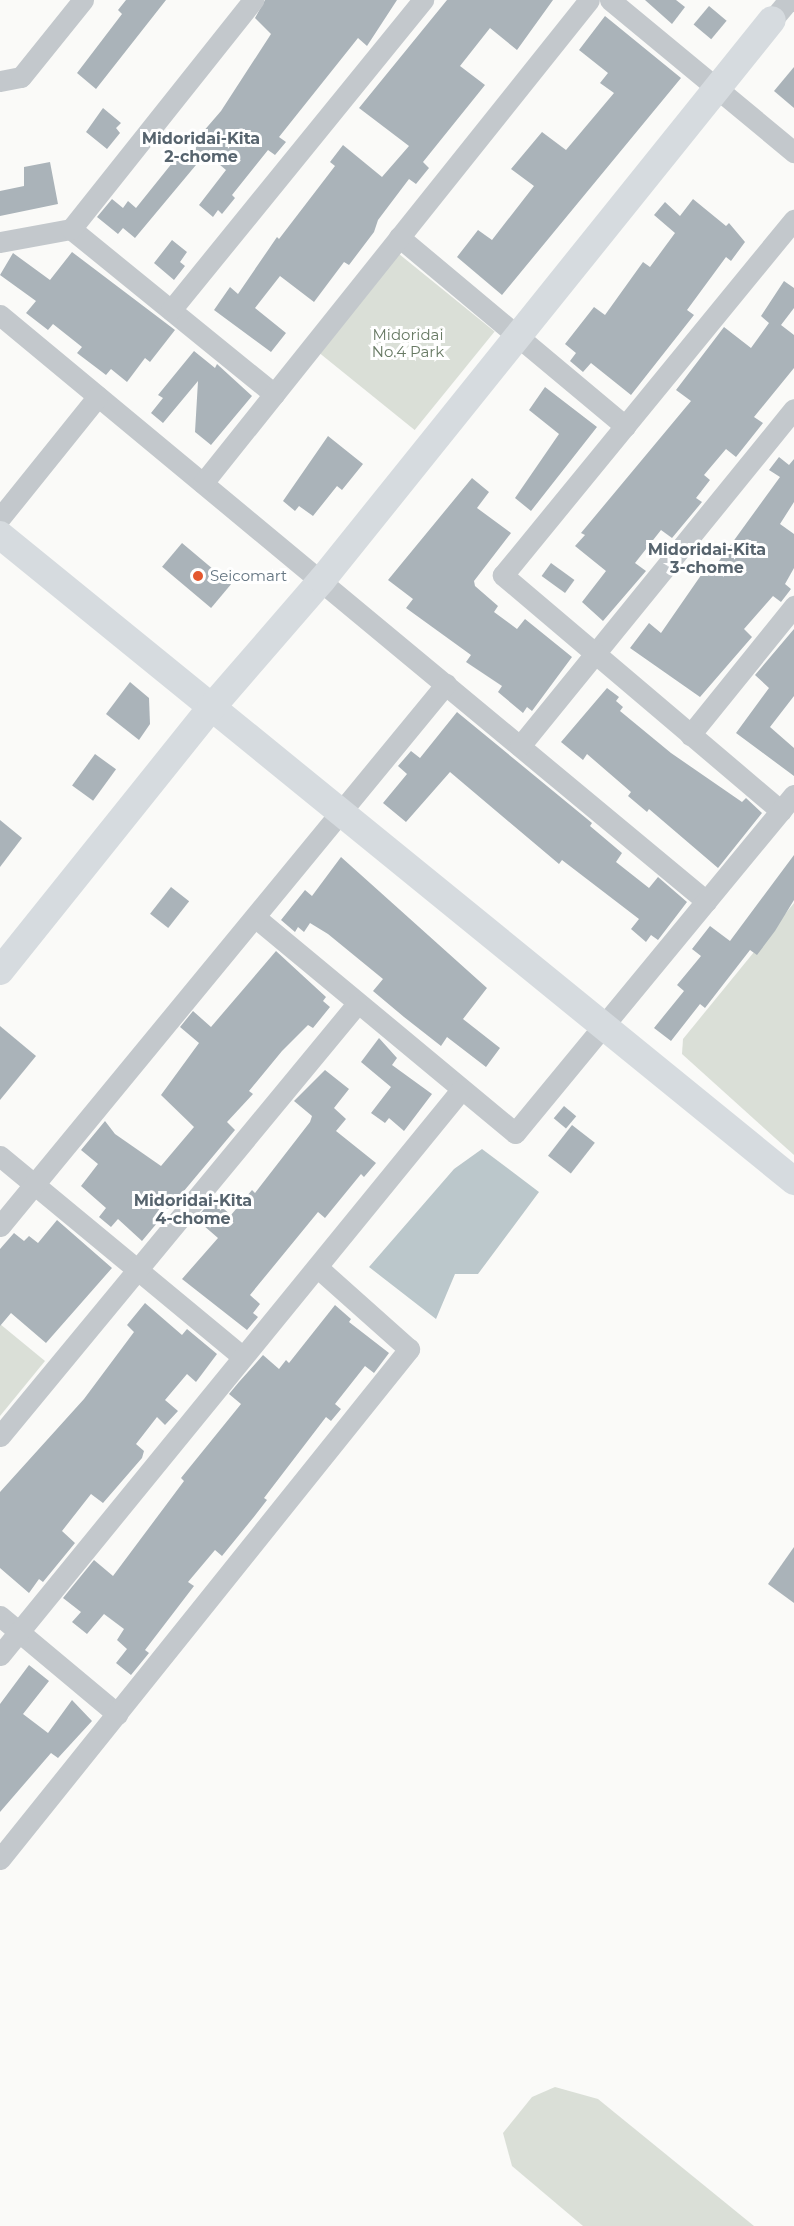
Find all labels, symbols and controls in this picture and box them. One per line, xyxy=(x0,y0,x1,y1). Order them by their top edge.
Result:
district label: Midoridai-Kita 2-chome xyxy=(142,129,260,167)
park label: Midoridai No.4 Park xyxy=(372,325,444,360)
district label: Midoridai-Kita 3-chome xyxy=(648,540,766,578)
place label: Seicomart xyxy=(210,567,287,585)
marker: Seicomart xyxy=(191,569,205,583)
district label: Midoridai-Kita 4-chome xyxy=(134,1191,252,1229)

